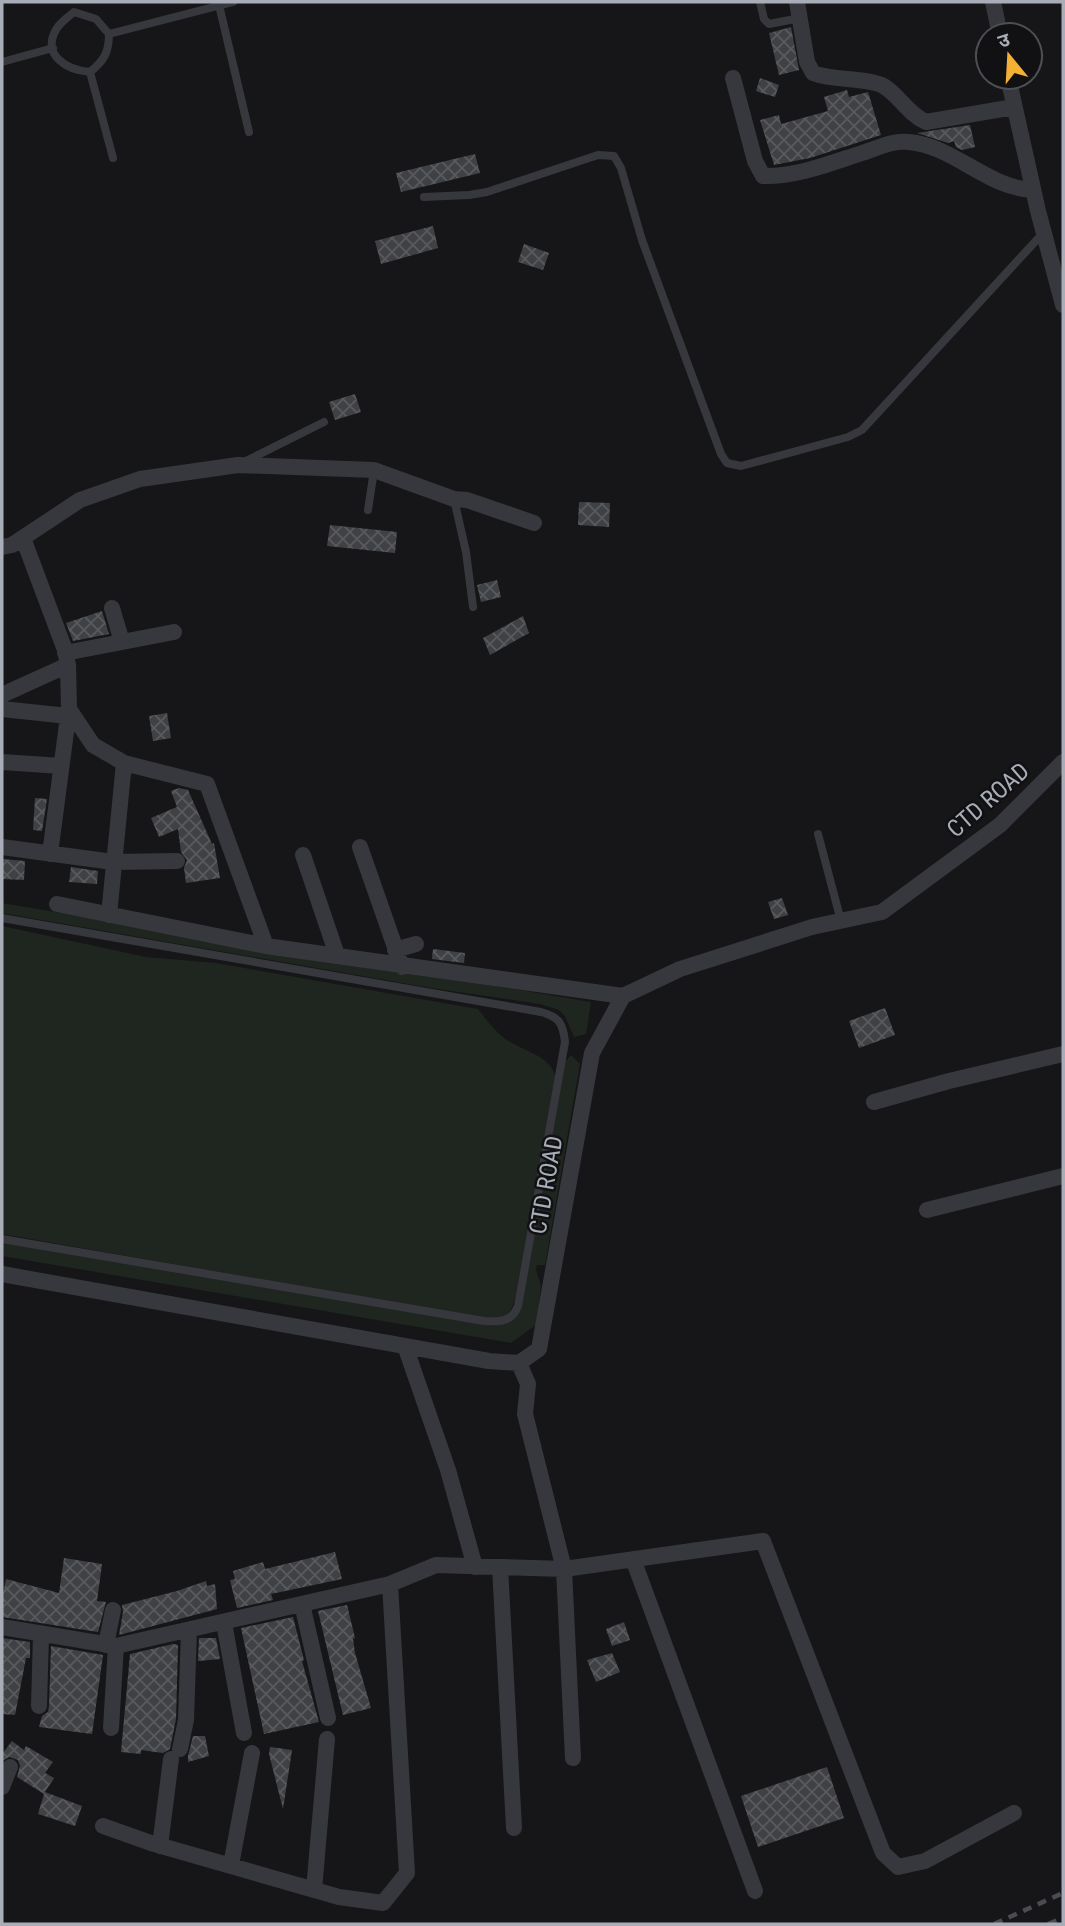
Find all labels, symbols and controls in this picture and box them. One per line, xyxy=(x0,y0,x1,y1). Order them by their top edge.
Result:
north arrow xyxy=(974,21,1044,91)
text: उ xyxy=(995,27,1014,53)
street label: CTD ROAD xyxy=(941,757,1035,843)
street label: CTD ROAD xyxy=(524,1134,568,1236)

